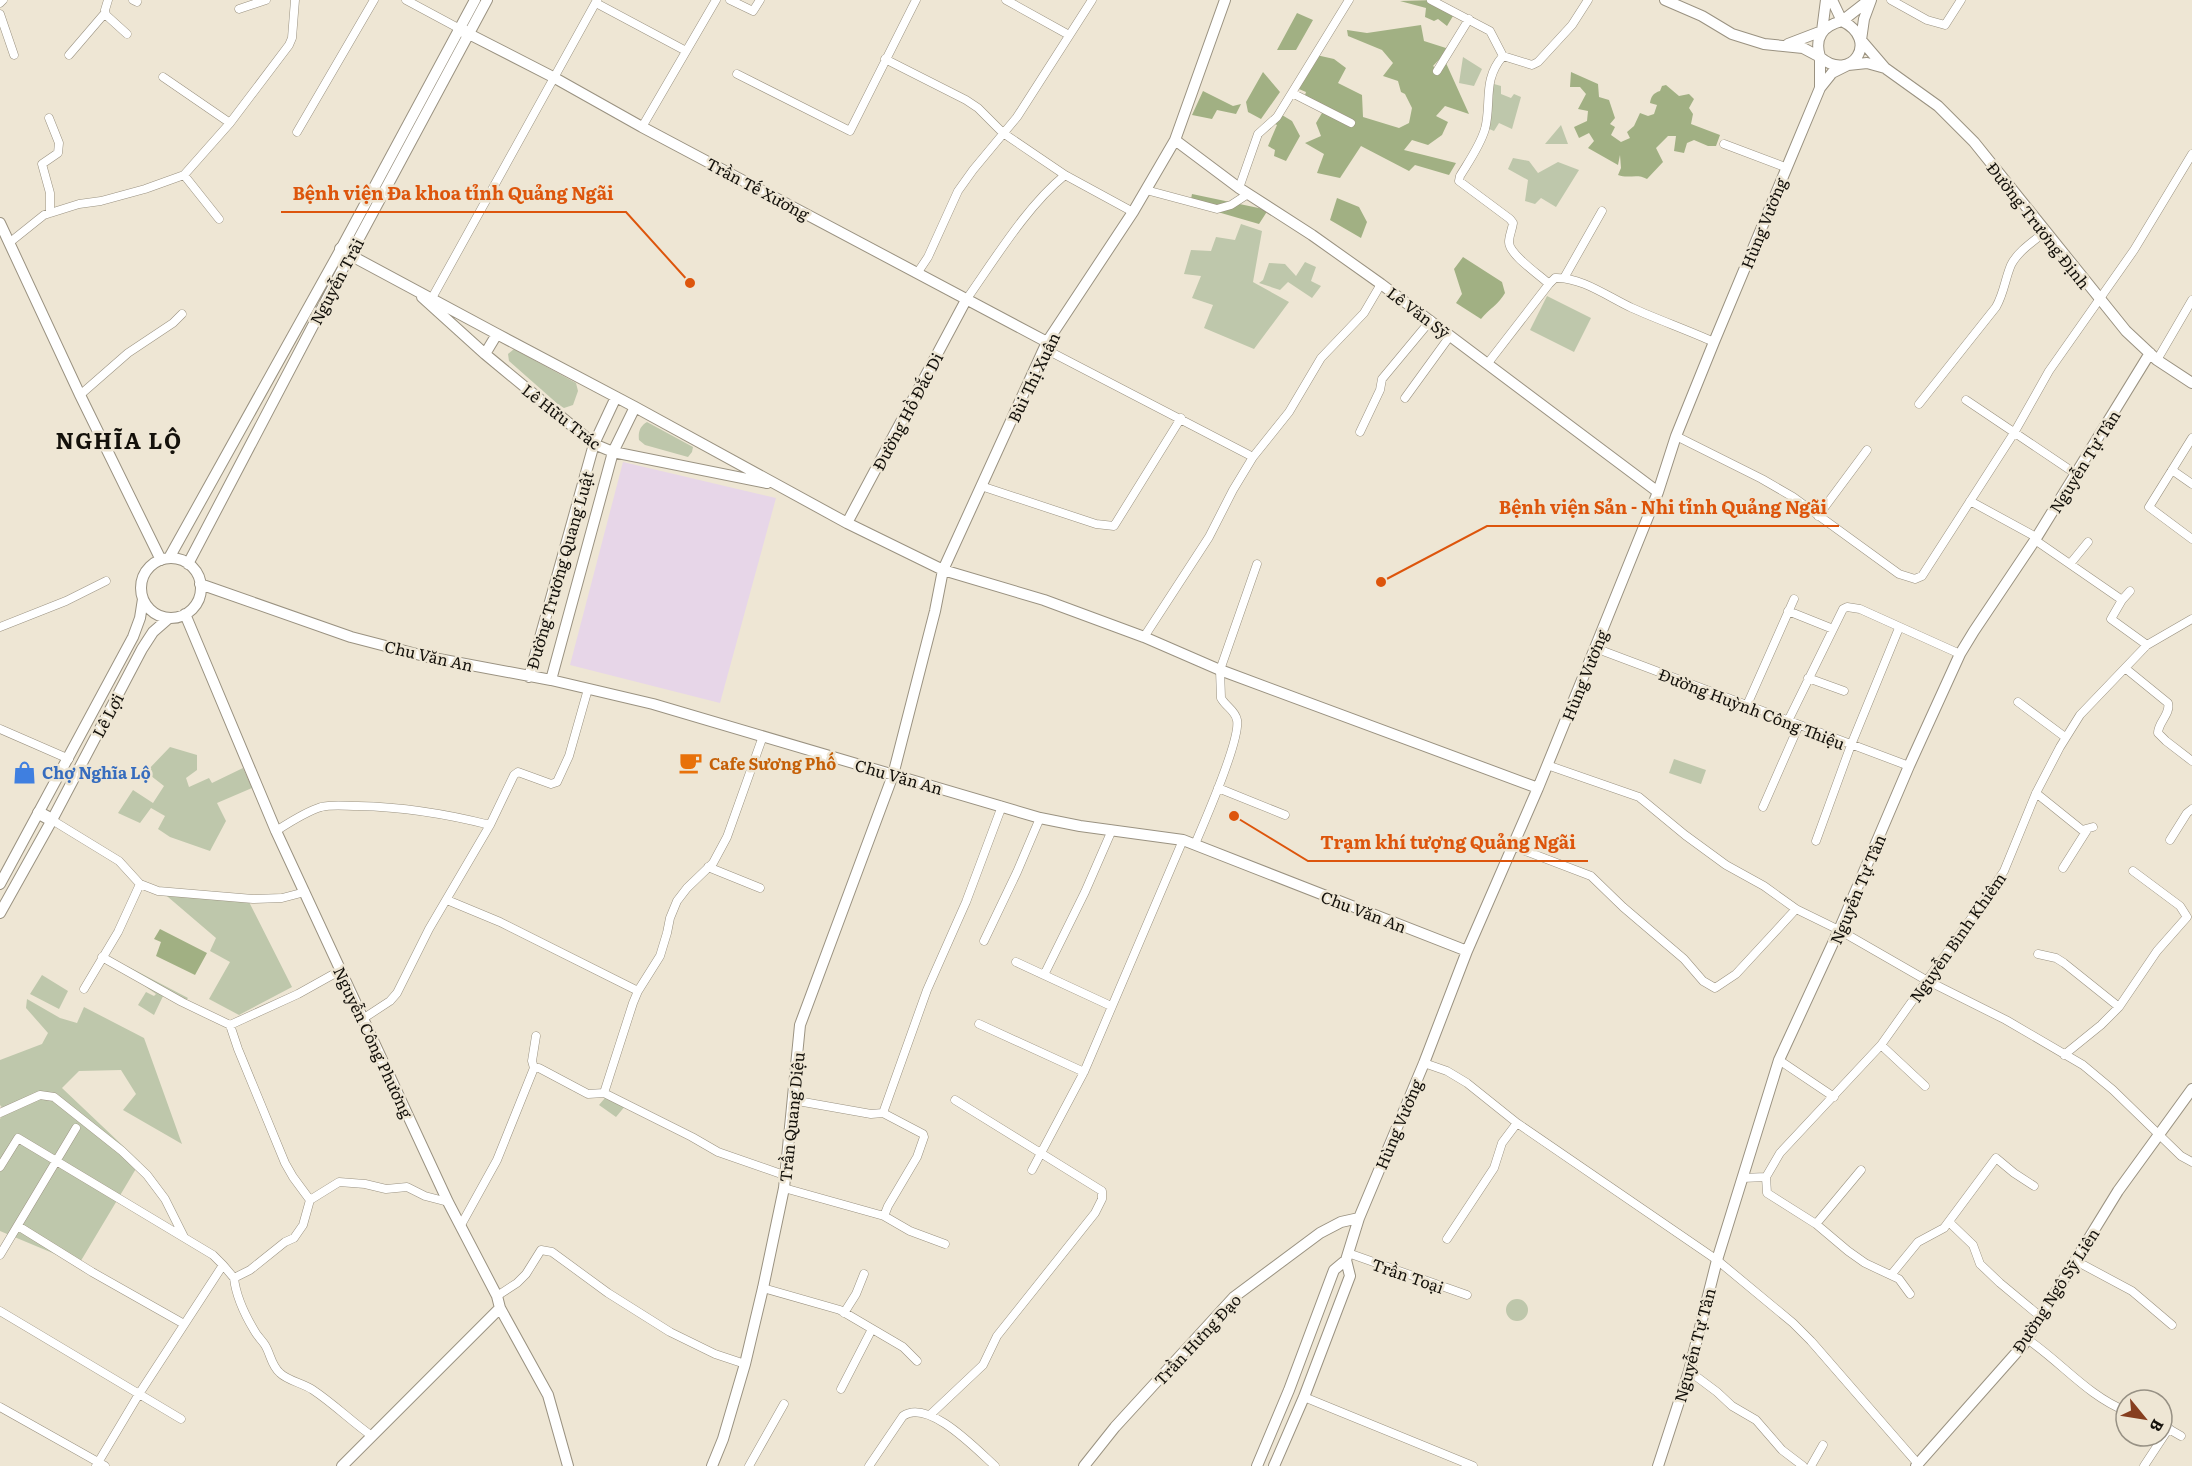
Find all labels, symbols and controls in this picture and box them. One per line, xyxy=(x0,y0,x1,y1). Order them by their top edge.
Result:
street label: Trần Tế Xương xyxy=(702,151,814,225)
street label: Đường Trương Định xyxy=(1982,156,2097,294)
street label: Hùng Vương xyxy=(1734,174,1792,272)
callout: Bệnh viện Đa khoa tỉnh Quảng Ngãi xyxy=(281,176,626,212)
text: Bệnh viện Đa khoa tỉnh Quảng Ngãi xyxy=(292,179,614,206)
street label: Nguyễn Trãi xyxy=(303,233,369,329)
street label: Lê Văn Sỹ xyxy=(1382,280,1456,344)
street label: Bùi Thị Xuân xyxy=(1001,328,1065,426)
street label: Đường Hồ Đắc Di xyxy=(866,348,948,474)
street label: Lê Hữu Trác xyxy=(517,377,607,455)
street label: Nguyễn Tự Tân xyxy=(2043,405,2125,517)
district label: NGHĨA LỘ xyxy=(56,423,182,456)
street label: Đường Trương Quang Luật xyxy=(519,468,599,672)
callout: Bệnh viện Sản - Nhi tỉnh Quảng Ngãi xyxy=(1487,490,1839,526)
text: Bệnh viện Sản - Nhi tỉnh Quảng Ngãi xyxy=(1499,493,1828,520)
street label: Hùng Vương xyxy=(1555,626,1613,724)
street label: Chu Văn An xyxy=(382,633,476,677)
street label: Đường Huỳnh Công Thiệu xyxy=(1655,661,1849,755)
street label: Lê Lợi xyxy=(85,689,129,741)
cafe icon: Cafe Sương Phố xyxy=(678,750,704,776)
place label: Cafe Sương Phố xyxy=(709,751,836,775)
street label: Chu Văn An xyxy=(852,752,946,800)
shop icon: Chợ Nghĩa Lộ xyxy=(11,759,37,785)
place label: Chợ Nghĩa Lộ xyxy=(42,760,151,784)
callout: Trạm khí tượng Quảng Ngãi xyxy=(1308,825,1588,861)
text: Trạm khí tượng Quảng Ngãi xyxy=(1320,828,1576,855)
street label: Nguyễn Tự Tân xyxy=(1823,830,1891,948)
street label: Nguyễn Bình Khiêm xyxy=(1903,867,2011,1007)
street label: Chu Văn An xyxy=(1318,884,1411,938)
street label: Nguyễn Công Phương xyxy=(328,962,420,1122)
street label: Trần Quang Diệu xyxy=(772,1051,810,1183)
street label: Hùng Vương xyxy=(1368,1075,1428,1173)
street label: Đường Ngô Sỹ Liên xyxy=(2005,1222,2105,1357)
street label: Trần Toại xyxy=(1369,1251,1447,1299)
street label: Nguyễn Tự Tân xyxy=(1667,1285,1721,1405)
street label: Trần Hưng Đạo xyxy=(1148,1288,1246,1390)
north arrow xyxy=(2114,1388,2174,1448)
text: B xyxy=(2145,1415,2171,1437)

